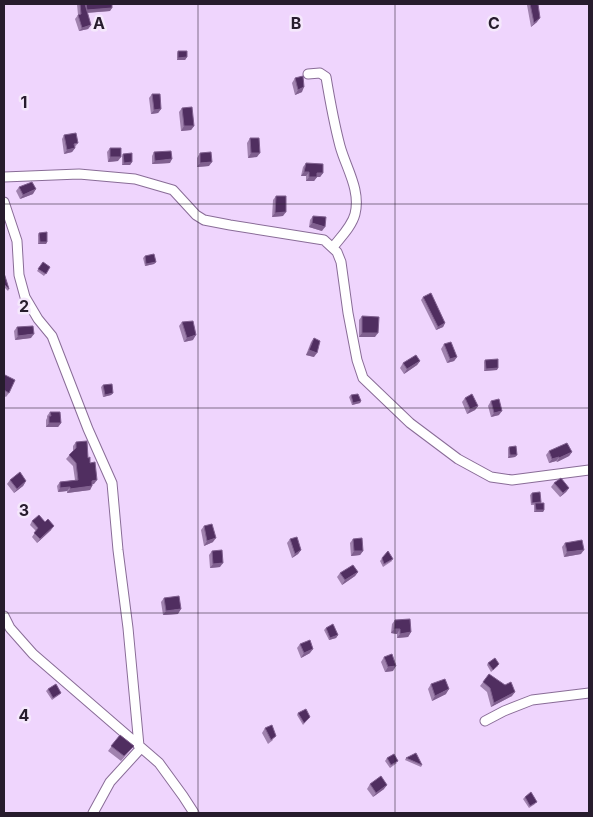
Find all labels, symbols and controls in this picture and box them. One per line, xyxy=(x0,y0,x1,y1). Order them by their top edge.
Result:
text: A xyxy=(93,13,105,33)
text: B xyxy=(291,13,301,33)
text: C xyxy=(488,13,500,33)
text: 1 xyxy=(21,92,27,112)
text: 2 xyxy=(19,296,29,316)
text: 3 xyxy=(19,500,29,520)
text: 4 xyxy=(19,705,30,725)

